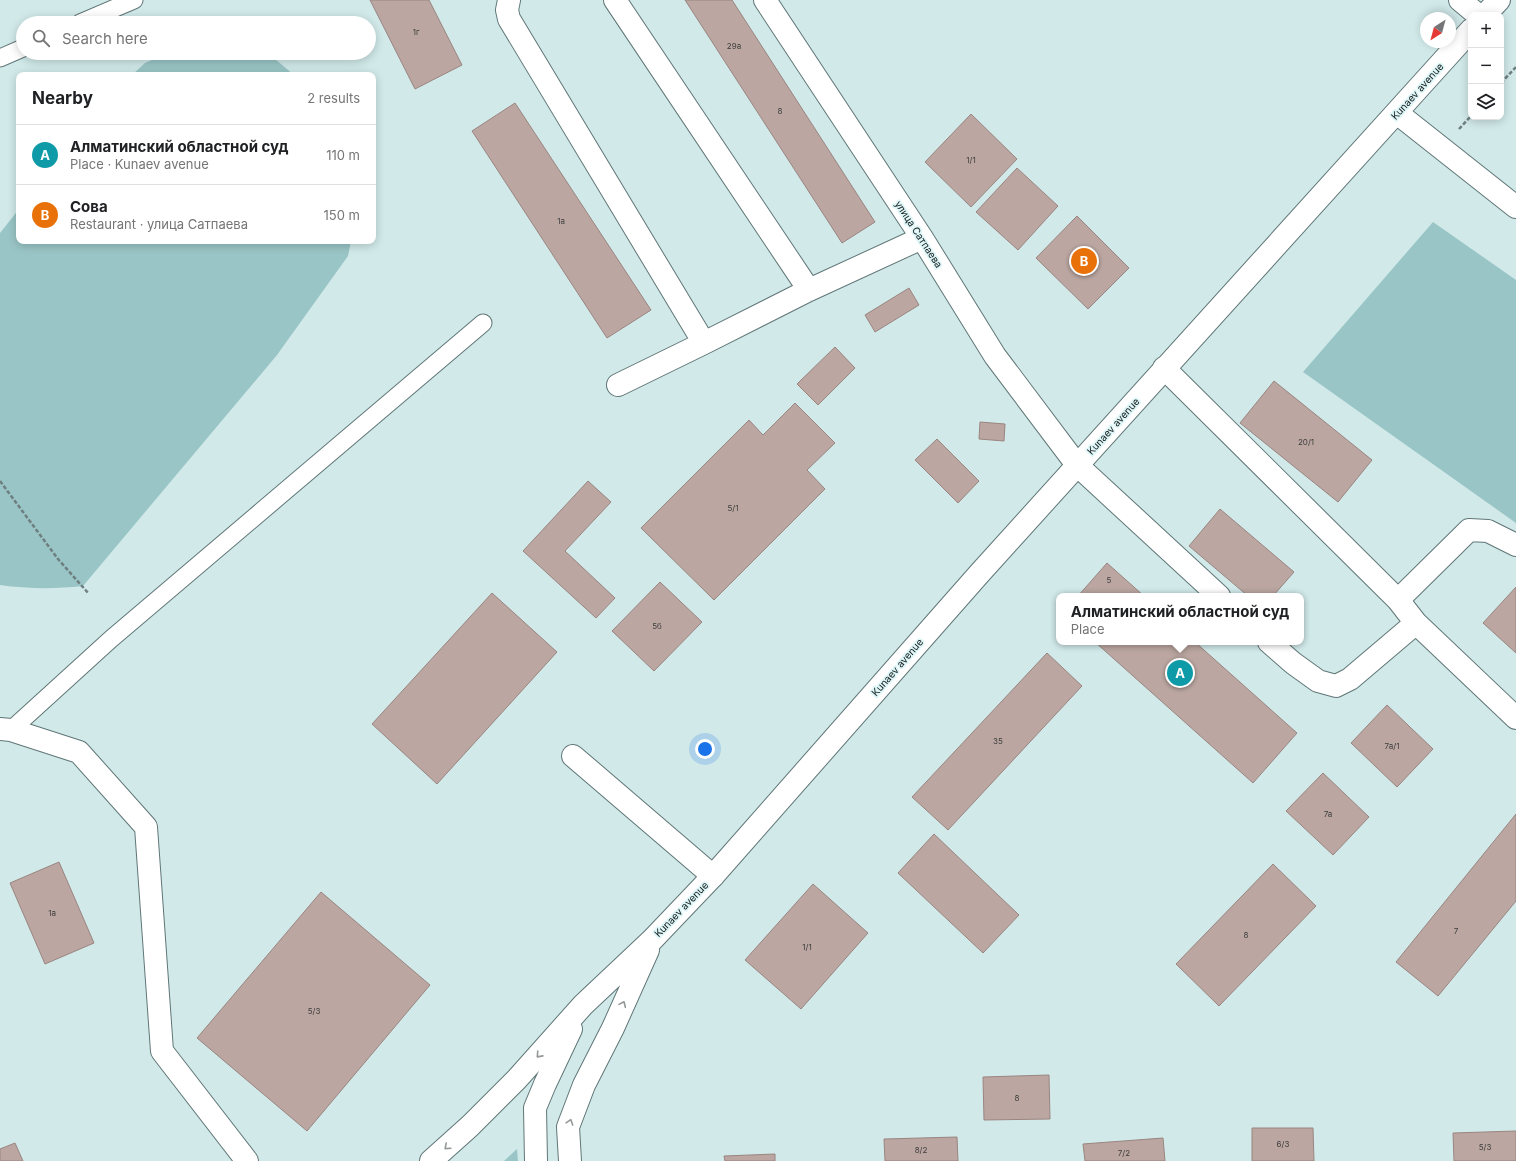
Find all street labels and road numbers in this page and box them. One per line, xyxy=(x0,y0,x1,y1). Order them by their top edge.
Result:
street label: Kunaev avenue xyxy=(1388,60,1446,122)
street label: улица Сатпаева xyxy=(893,198,945,270)
street label: Kunaev avenue xyxy=(1084,395,1142,457)
street label: Kunaev avenue xyxy=(869,636,925,698)
street label: Kunaev avenue xyxy=(652,879,711,939)

